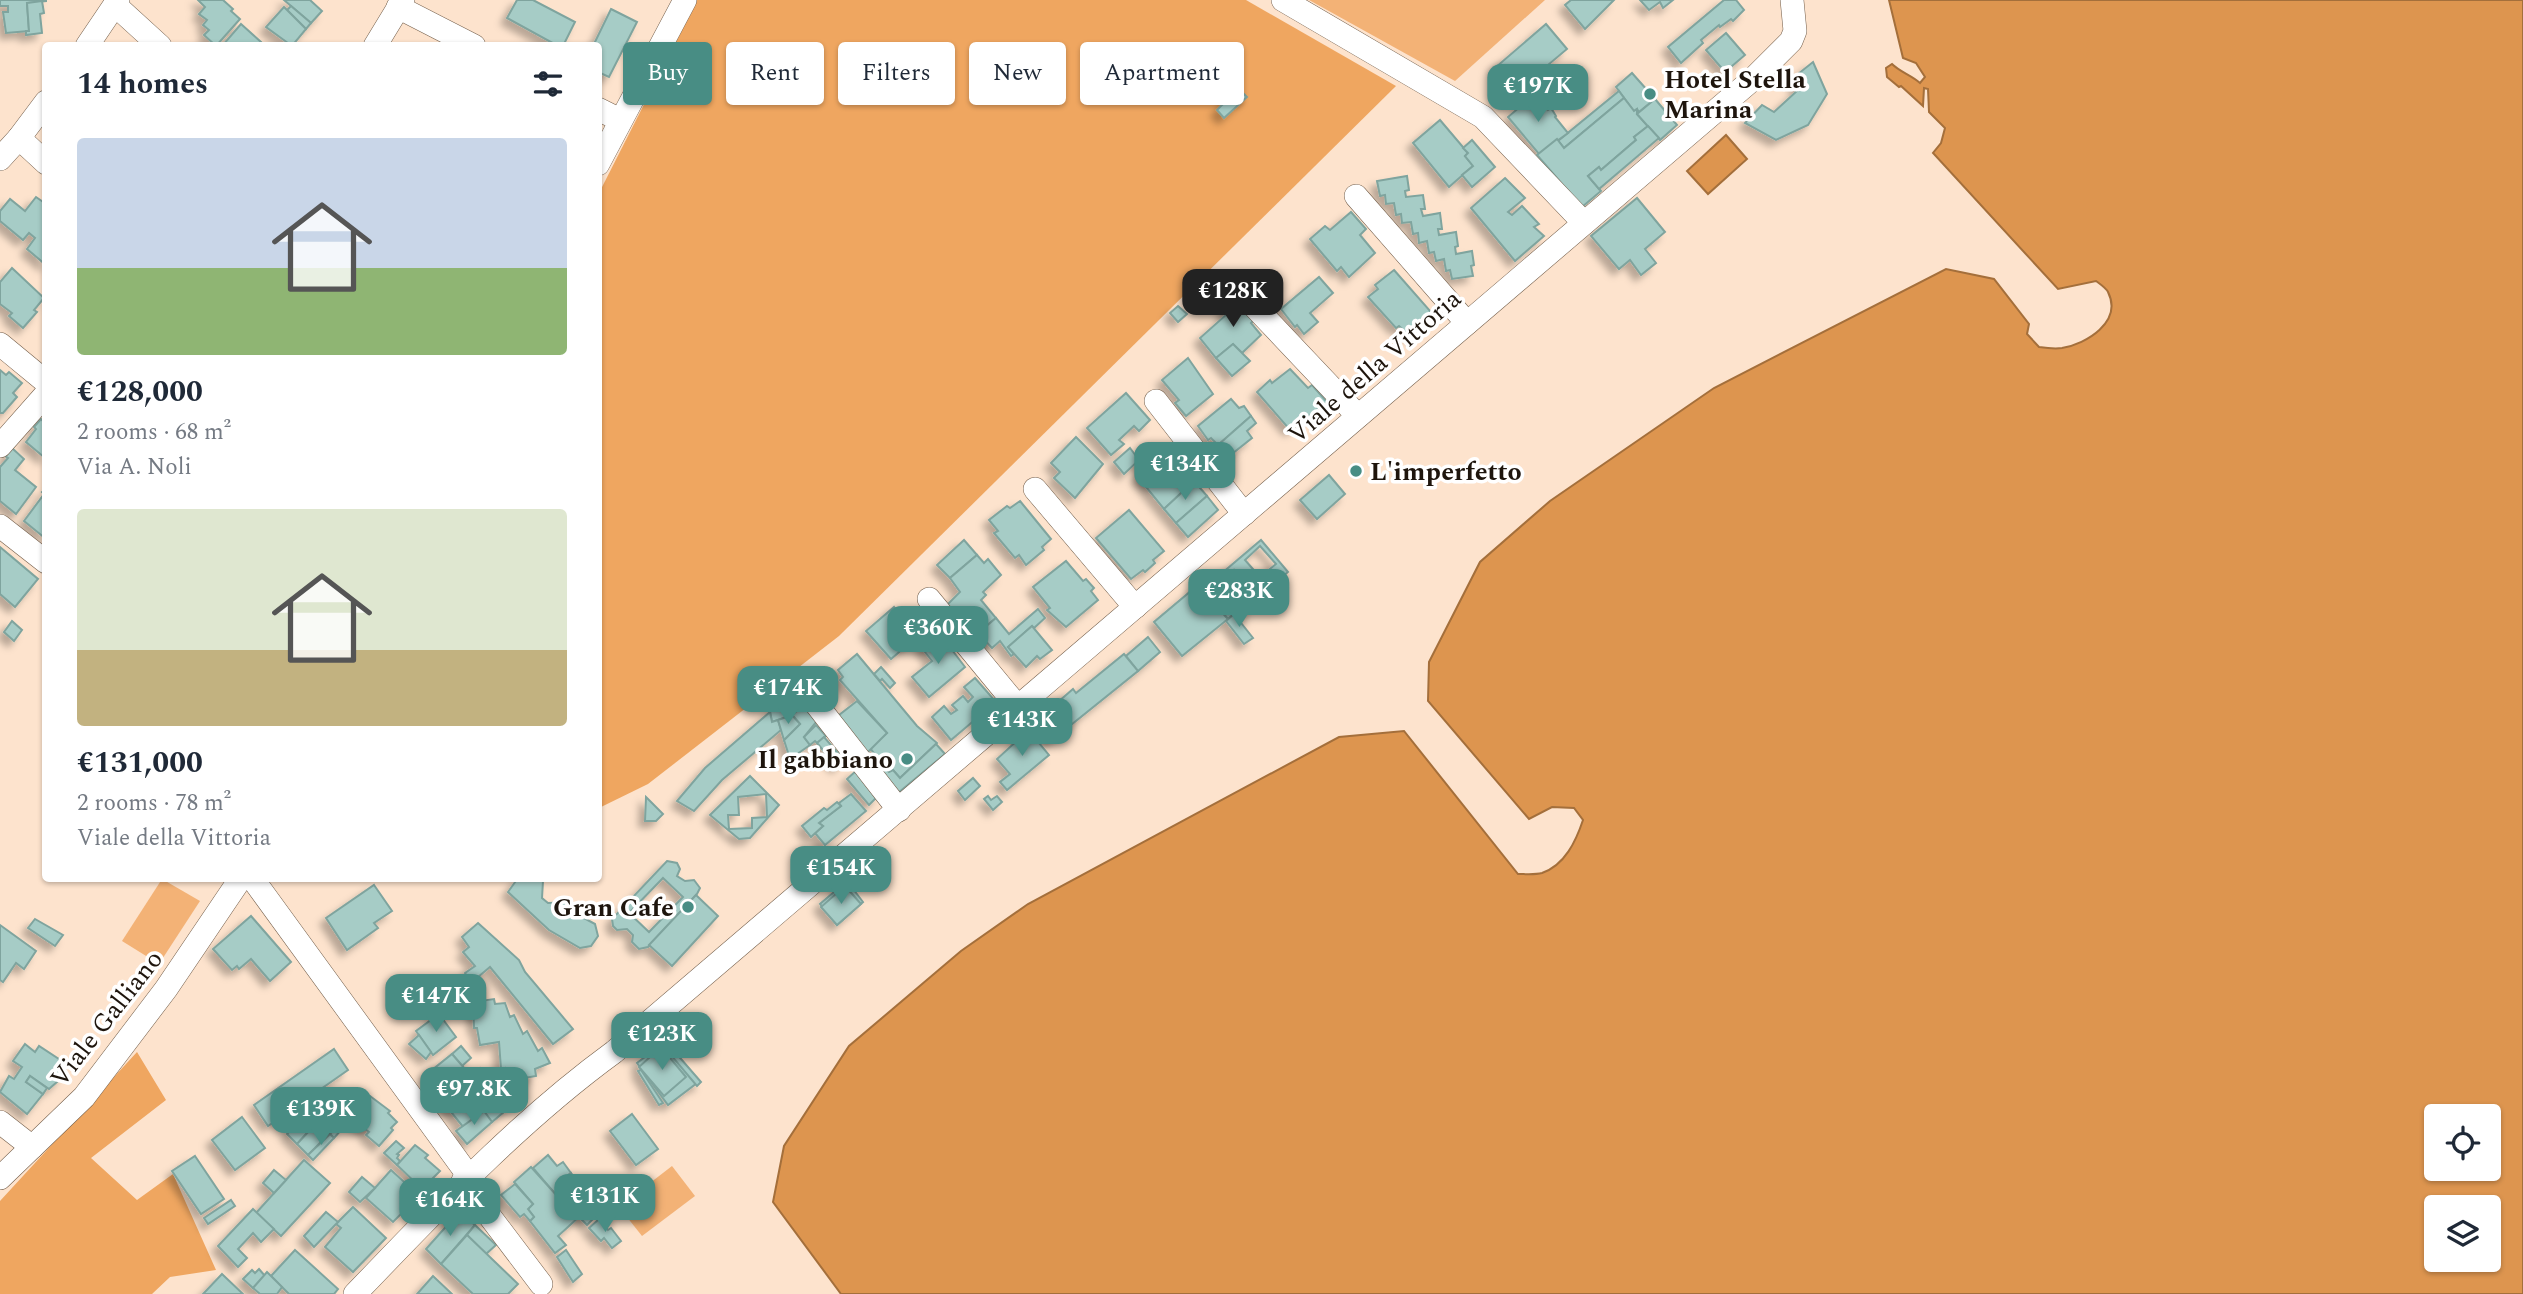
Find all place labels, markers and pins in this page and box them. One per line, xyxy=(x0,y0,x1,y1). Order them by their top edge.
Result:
place label: Hotel Stella Marina xyxy=(1664,60,1806,130)
pin: €197K xyxy=(1489,64,1587,124)
marker: Hotel Stella Marina xyxy=(1642,86,1658,102)
pin: €128K xyxy=(1184,270,1282,329)
pin: €134K xyxy=(1136,442,1234,502)
place label: L'imperfetto xyxy=(1370,452,1522,492)
marker: L'imperfetto xyxy=(1348,463,1364,479)
pin: €283K xyxy=(1190,570,1288,629)
pin: €360K xyxy=(889,606,987,666)
pin: €174K xyxy=(739,666,837,726)
pin: €143K xyxy=(973,698,1071,758)
place label: Il gabbiano xyxy=(757,740,893,780)
marker: Il gabbiano xyxy=(899,751,915,767)
pin: €154K xyxy=(792,846,890,906)
place label: Gran Cafe xyxy=(553,888,674,928)
marker: Gran Cafe xyxy=(680,899,696,915)
pin: €147K xyxy=(387,974,485,1034)
pin: €123K xyxy=(613,1012,711,1072)
pin: €97.8K xyxy=(417,1068,531,1127)
pin: €139K xyxy=(272,1088,370,1147)
pin: €131K xyxy=(556,1174,654,1234)
pin: €164K xyxy=(401,1178,499,1238)

